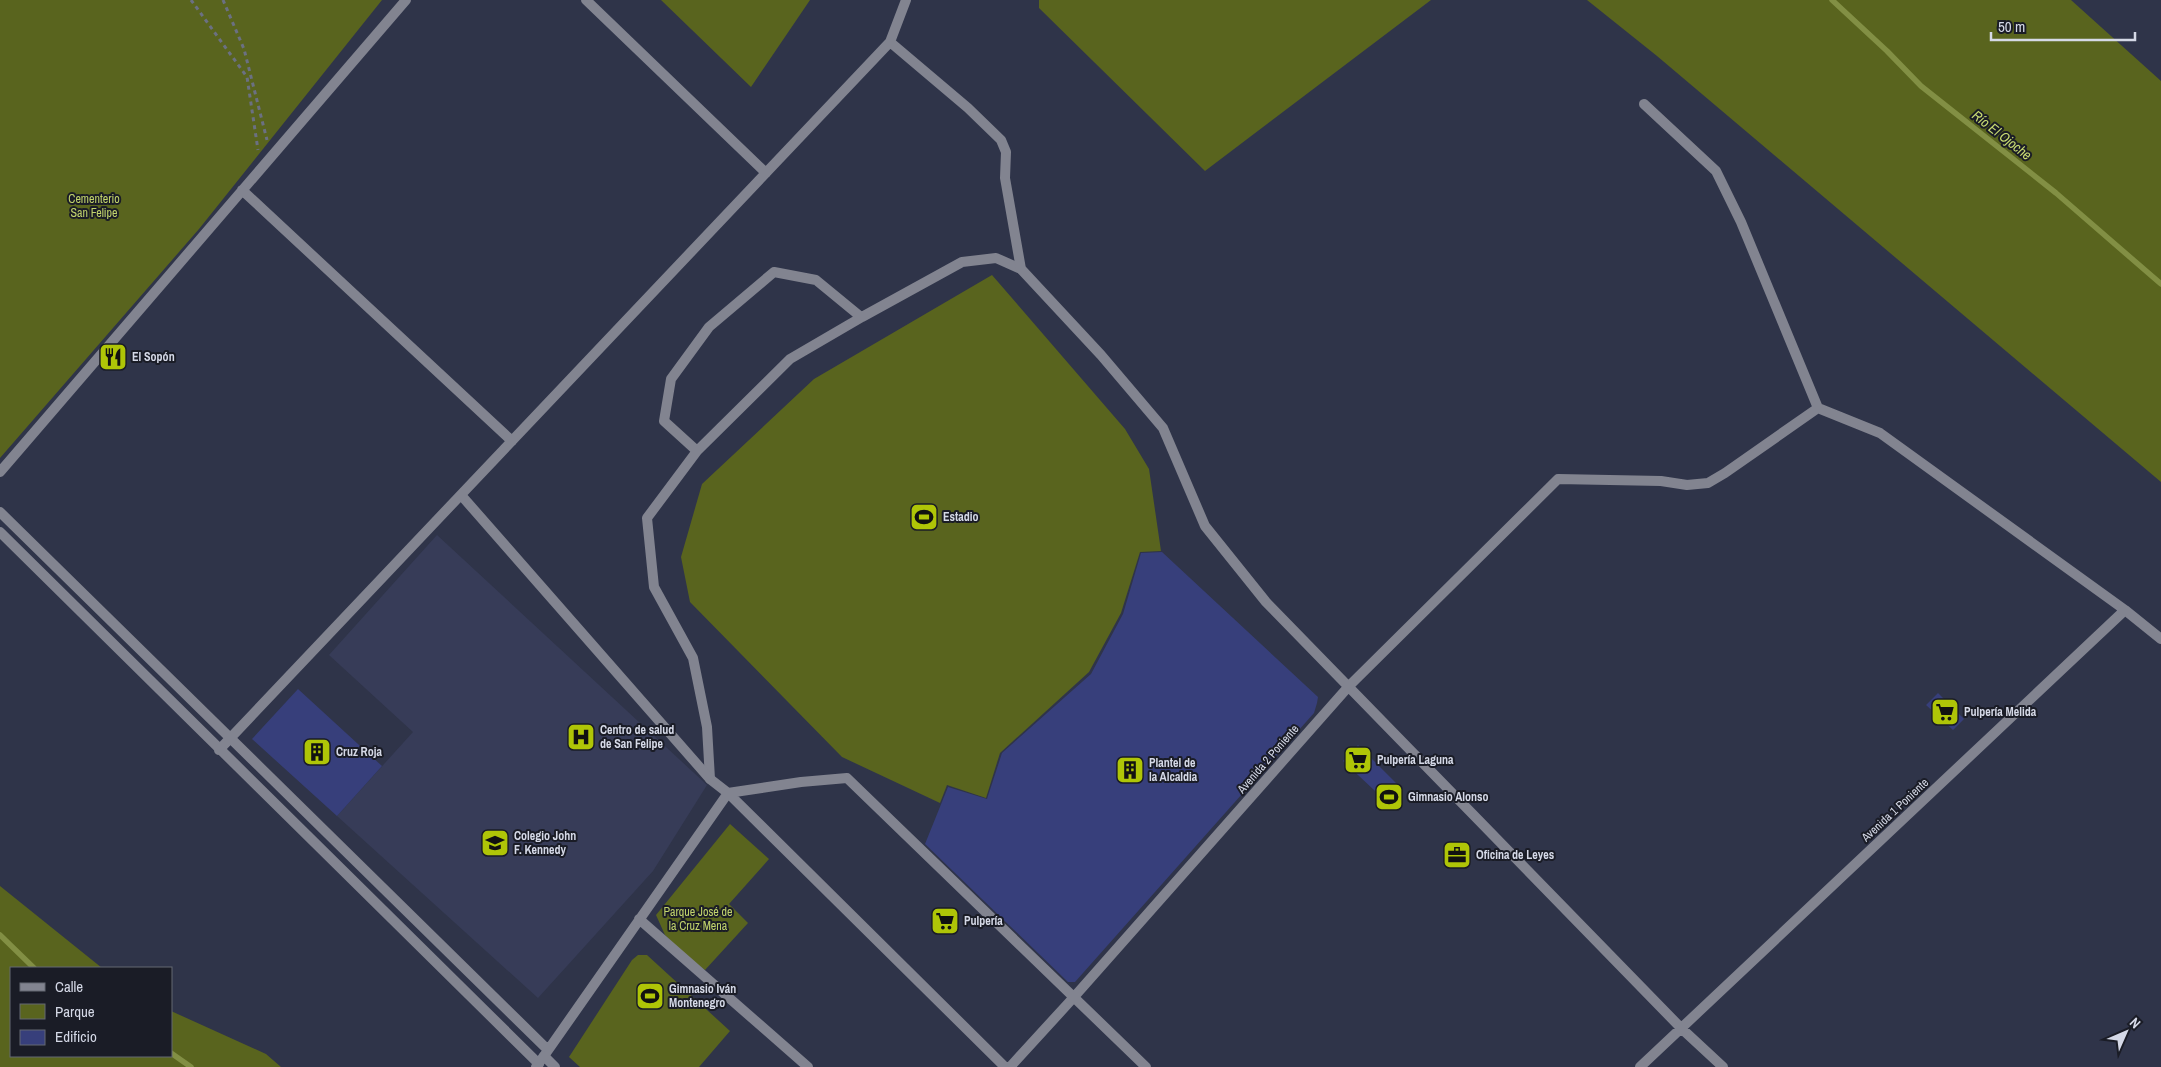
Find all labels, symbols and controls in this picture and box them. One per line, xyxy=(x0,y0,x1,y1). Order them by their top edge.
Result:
scale bar xyxy=(1991,10,2135,42)
text: 50 m xyxy=(1998,16,2025,37)
water label: Río El Ojoche xyxy=(1969,106,2035,164)
park label: Cementerio San Felipe xyxy=(68,191,120,221)
restaurant icon: El Sopón xyxy=(98,342,128,372)
place label: El Sopón xyxy=(132,349,175,365)
sports icon: Estadio xyxy=(909,502,939,532)
place label: Estadio xyxy=(943,509,979,525)
supermarket icon: Pulpería Melida xyxy=(1930,697,1960,727)
place label: Pulpería Melida xyxy=(1964,704,2037,720)
street label: Avenida 2 Poniente xyxy=(1233,721,1302,798)
hospital icon: Centro de salud de San Felipe xyxy=(566,722,596,752)
place label: Centro de salud de San Felipe xyxy=(600,722,674,752)
building icon: Cruz Roja xyxy=(302,737,332,767)
place label: Cruz Roja xyxy=(336,744,382,760)
supermarket icon: Pulpería Laguna xyxy=(1343,745,1373,775)
place label: Pulpería Laguna xyxy=(1377,752,1454,768)
building icon: Plantel de la Alcaldia xyxy=(1115,755,1145,785)
place label: Plantel de la Alcaldia xyxy=(1149,755,1198,785)
street label: Avenida 1 Poniente xyxy=(1857,775,1932,846)
sports icon: Gimnasio Alonso xyxy=(1374,782,1404,812)
place label: Gimnasio Alonso xyxy=(1408,789,1489,805)
school or university icon: Colegio John F. Kennedy xyxy=(480,828,510,858)
place label: Colegio John F. Kennedy xyxy=(514,828,576,858)
office icon: Oficina de Leyes xyxy=(1442,840,1472,870)
place label: Oficina de Leyes xyxy=(1476,847,1555,863)
park label: Parque José de la Cruz Mena xyxy=(664,904,732,934)
supermarket icon: Pulpería xyxy=(930,906,960,936)
place label: Pulpería xyxy=(964,913,1003,929)
legend xyxy=(10,967,172,1057)
text: Calle xyxy=(55,976,83,997)
sports icon: Gimnasio Iván Montenegro xyxy=(635,981,665,1011)
place label: Gimnasio Iván Montenegro xyxy=(669,981,736,1011)
text: Parque xyxy=(55,1001,95,1022)
north arrow xyxy=(2101,1007,2151,1057)
text: N xyxy=(2126,1014,2144,1032)
text: Edificio xyxy=(55,1026,97,1047)

